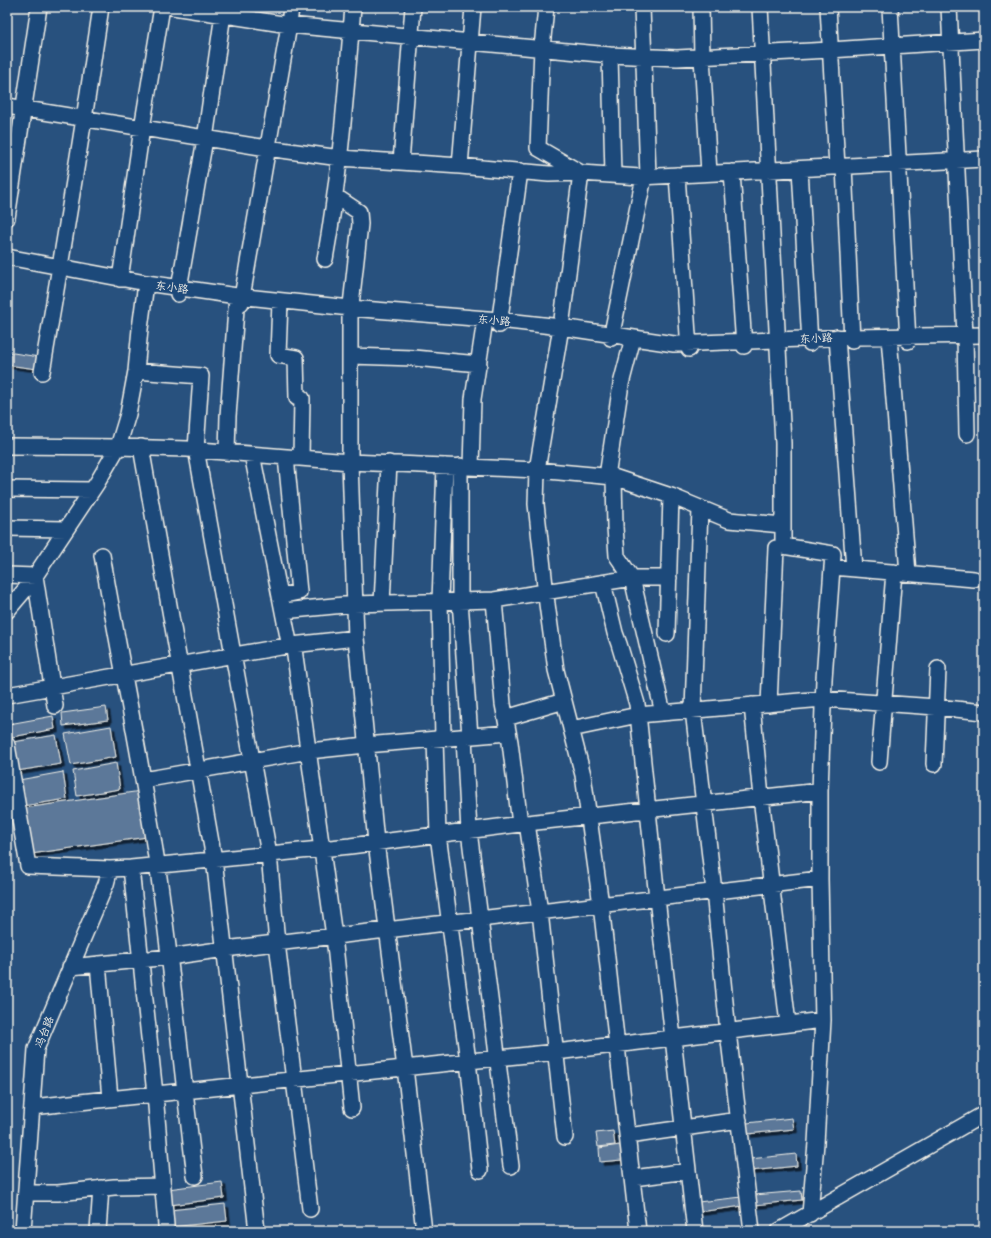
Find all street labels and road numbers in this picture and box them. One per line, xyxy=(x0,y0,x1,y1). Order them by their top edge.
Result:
street label: 东小路 xyxy=(155,279,189,296)
street label: 东小路 xyxy=(477,313,511,328)
street label: 东小路 xyxy=(799,331,833,346)
street label: 冯台路 xyxy=(32,1014,56,1050)

